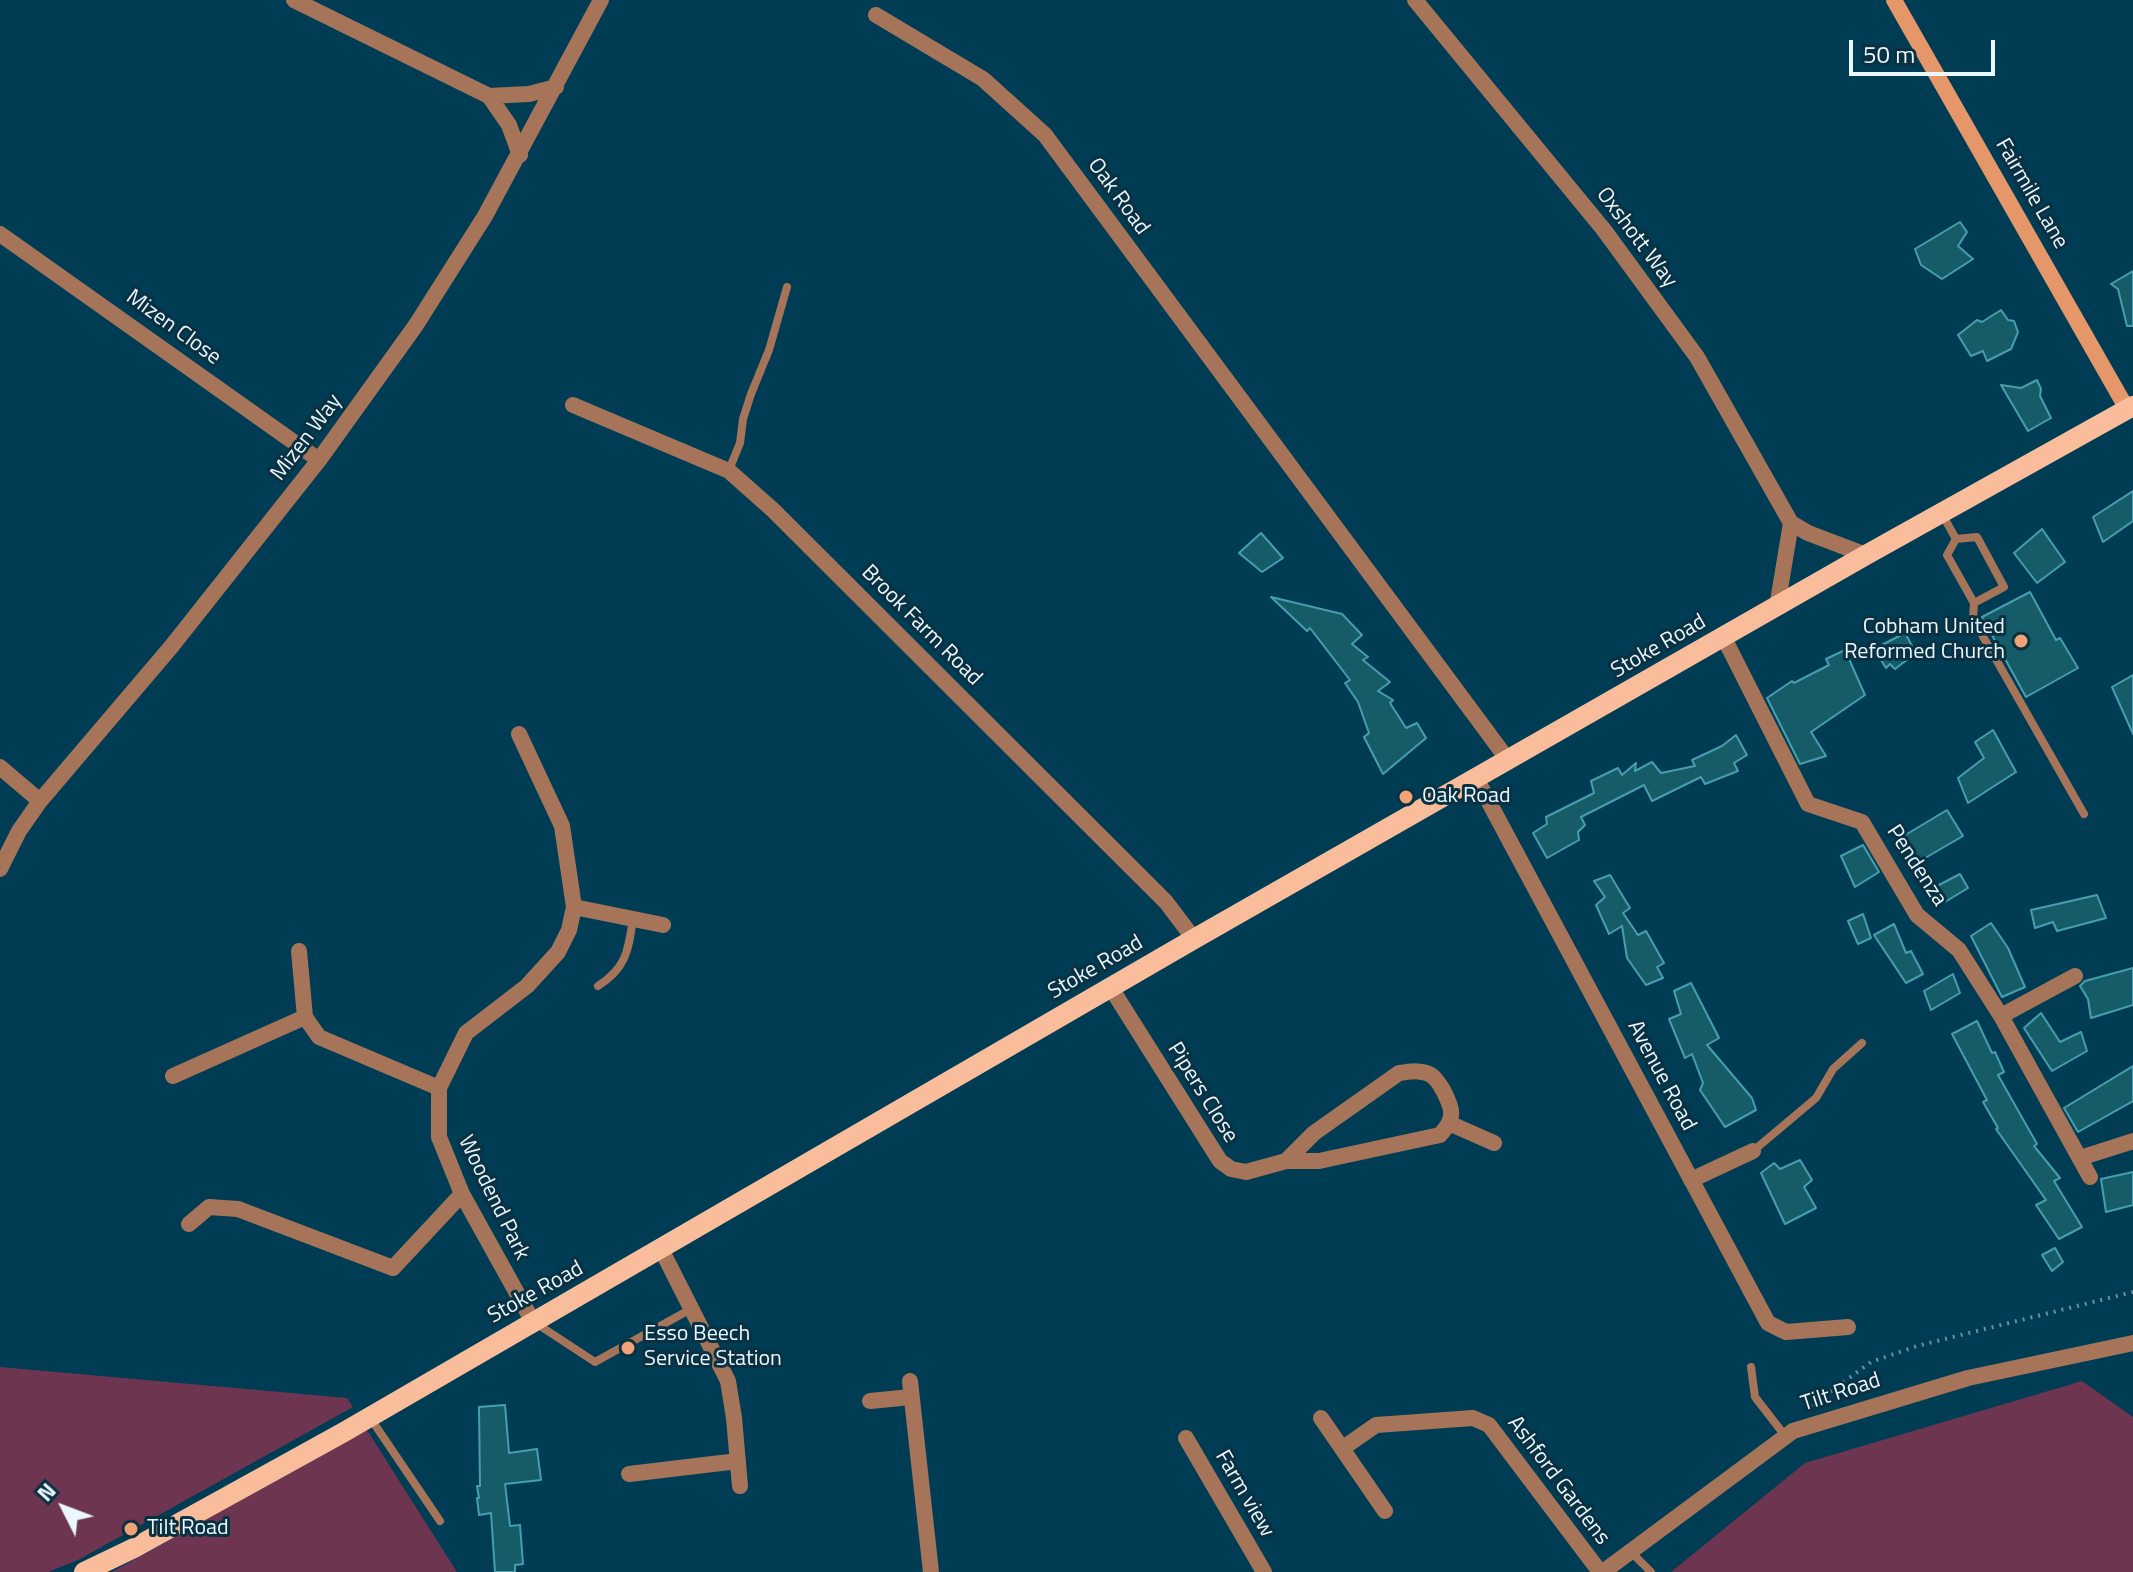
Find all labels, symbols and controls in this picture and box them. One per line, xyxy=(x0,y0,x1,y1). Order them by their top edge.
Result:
scale bar xyxy=(1853,24,1999,74)
text: 50 m xyxy=(1863,36,1915,72)
street label: Fairmile Lane xyxy=(1989,134,2073,254)
street label: Oak Road xyxy=(1081,153,1155,241)
street label: Oxshott Way xyxy=(1590,183,1682,293)
street label: Mizen Close xyxy=(120,285,226,371)
street label: Mizen Way xyxy=(266,389,348,487)
street label: Brook Farm Road xyxy=(855,560,987,692)
street label: Stoke Road xyxy=(1607,609,1711,685)
place label: Cobham United Reformed Church xyxy=(1844,615,2005,666)
marker: Cobham United Reformed Church xyxy=(2012,632,2030,650)
place label: Oak Road xyxy=(1422,784,1511,810)
marker: Oak Road xyxy=(1397,788,1415,806)
street label: Pendenza xyxy=(1880,820,1952,912)
street label: Stoke Road xyxy=(1044,930,1148,1006)
street label: Avenue Road xyxy=(1621,1016,1701,1136)
street label: Pipers Close xyxy=(1161,1038,1243,1148)
street label: Woodend Park xyxy=(451,1131,535,1265)
street label: Stoke Road xyxy=(484,1256,588,1330)
place label: Esso Beech Service Station xyxy=(644,1322,782,1374)
marker: Esso Beech Service Station xyxy=(619,1339,637,1357)
street label: Tilt Road xyxy=(1798,1368,1884,1418)
street label: Ashford Gardens xyxy=(1501,1411,1615,1551)
street label: Farm view xyxy=(1209,1446,1279,1542)
north arrow xyxy=(24,1468,104,1548)
text: N xyxy=(28,1475,64,1509)
place label: Tilt Road xyxy=(147,1516,229,1542)
marker: Tilt Road xyxy=(122,1520,140,1538)

